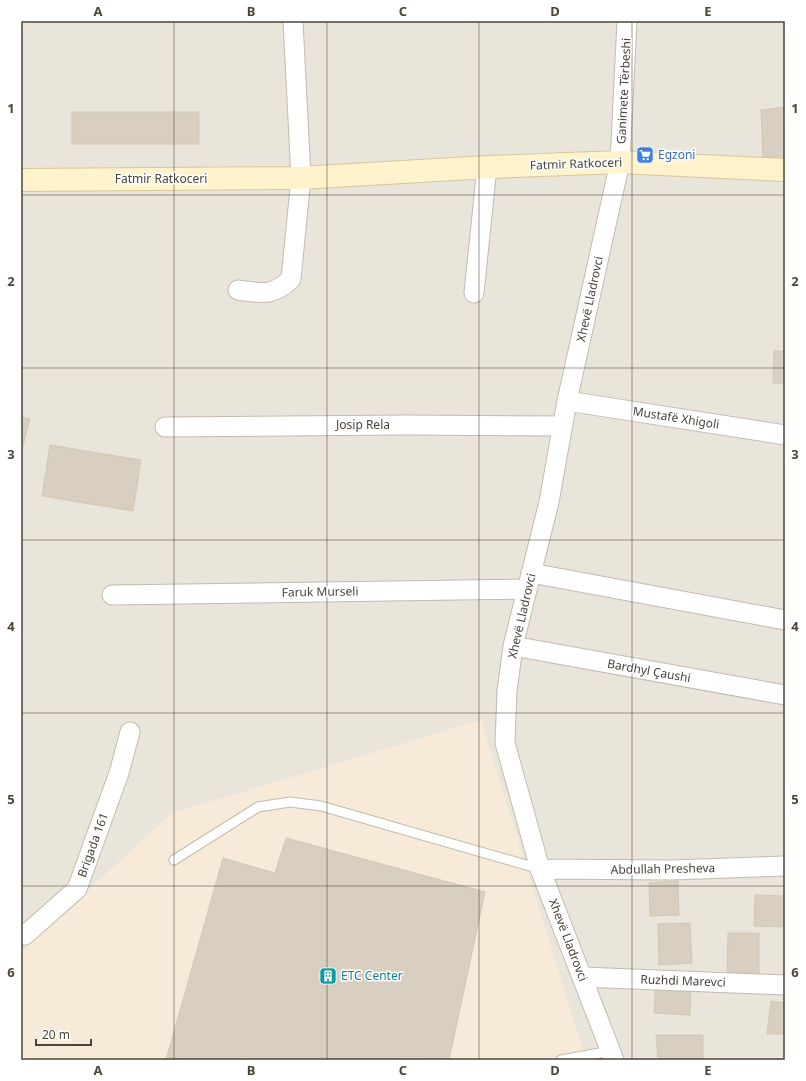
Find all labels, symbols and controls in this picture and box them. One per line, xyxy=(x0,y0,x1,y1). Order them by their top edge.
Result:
text: A xyxy=(94,2,103,20)
text: B xyxy=(247,2,255,20)
text: C xyxy=(399,2,407,20)
text: D xyxy=(550,2,560,20)
text: E xyxy=(704,2,712,20)
street label: Ganimete Tërbeshi xyxy=(612,38,635,144)
text: 1 xyxy=(7,99,15,117)
text: 1 xyxy=(791,99,799,117)
supermarket icon: Egzoni xyxy=(635,145,655,165)
place label: Egzoni xyxy=(658,146,695,163)
street label: Fatmir Ratkoceri xyxy=(529,153,622,174)
street label: Fatmir Ratkoceri xyxy=(115,170,207,187)
street label: Xhevë Lladrovci xyxy=(572,255,607,343)
text: 2 xyxy=(7,272,15,290)
text: 2 xyxy=(791,272,799,290)
street label: Mustafë Xhigoli xyxy=(632,402,721,433)
street label: Josip Rela xyxy=(335,416,390,433)
text: 3 xyxy=(7,445,15,463)
text: 3 xyxy=(791,445,799,463)
street label: Xhevë Lladrovci xyxy=(503,572,540,660)
street label: Faruk Murseli xyxy=(281,582,359,601)
text: 4 xyxy=(7,617,15,635)
text: 4 xyxy=(791,617,799,635)
street label: Bardhyl Çaushi xyxy=(606,655,692,686)
text: 5 xyxy=(7,790,15,808)
text: 5 xyxy=(791,790,799,808)
street label: Brigada 161 xyxy=(73,810,112,880)
street label: Abdullah Presheva xyxy=(611,859,715,878)
street label: Xhevë Lladrovci xyxy=(545,896,592,984)
text: 6 xyxy=(7,963,15,981)
text: 6 xyxy=(791,963,799,981)
building icon: ETC Center xyxy=(318,966,338,986)
place label: ETC Center xyxy=(341,967,403,984)
street label: Ruzhdi Marevci xyxy=(640,971,726,990)
scale bar xyxy=(36,1021,91,1047)
text: 20 m xyxy=(42,1026,70,1043)
text: A xyxy=(94,1061,103,1079)
text: B xyxy=(247,1061,255,1079)
text: C xyxy=(399,1061,407,1079)
text: D xyxy=(550,1061,560,1079)
text: E xyxy=(704,1061,712,1079)

